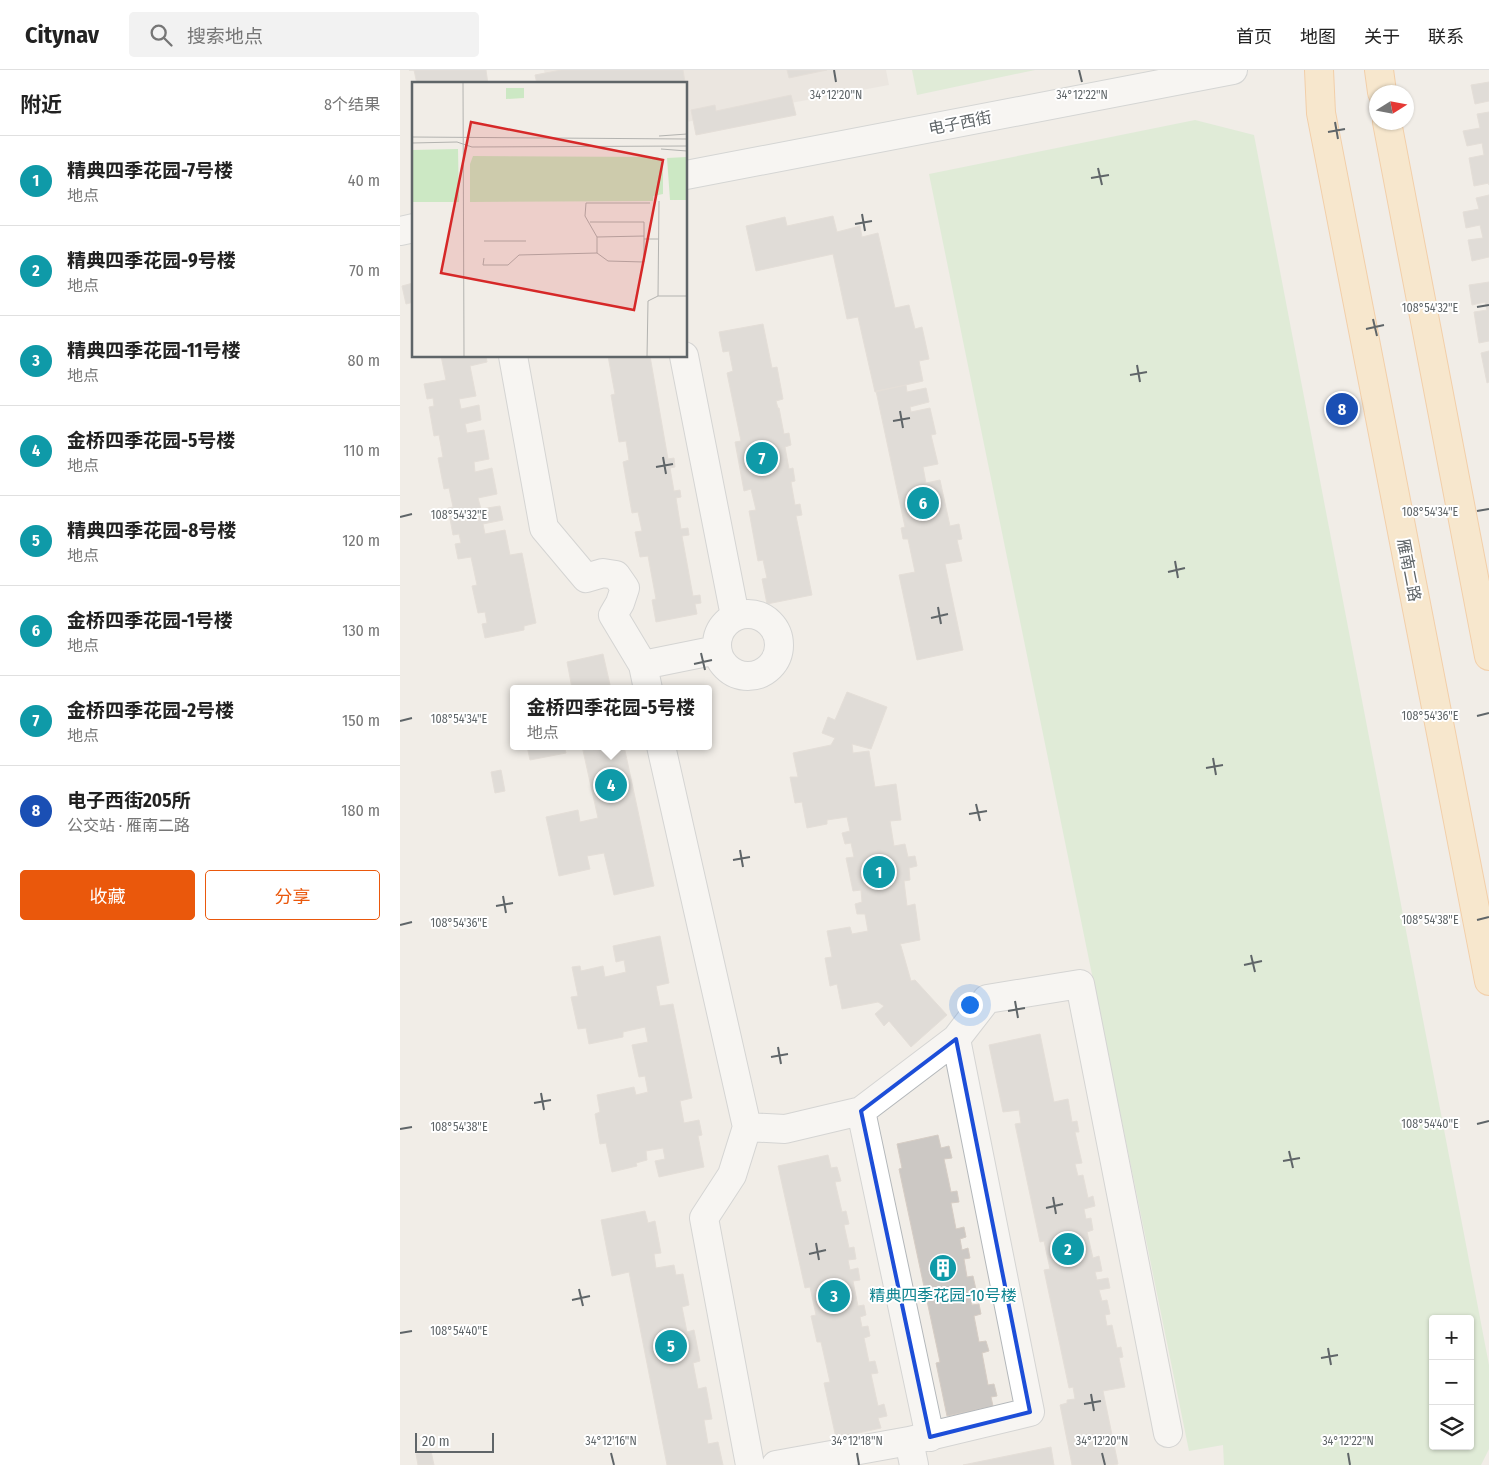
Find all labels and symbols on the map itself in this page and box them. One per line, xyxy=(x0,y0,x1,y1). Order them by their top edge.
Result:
inset map xyxy=(412,82,688,358)
north arrow xyxy=(1369,85,1414,130)
text: 34°12'20"N xyxy=(810,88,862,102)
text: 34°12'22"N xyxy=(1056,88,1108,102)
street label: 电子西街 xyxy=(927,108,993,138)
text: 108°54'32"E xyxy=(1402,301,1459,315)
pin: 8 xyxy=(1326,390,1358,428)
pin: 7 xyxy=(746,439,778,477)
pin: 6 xyxy=(907,484,939,522)
text: 108°54'34"E xyxy=(1402,505,1459,519)
text: 108°54'32"E xyxy=(431,508,488,522)
street label: 雁南二路 xyxy=(1394,537,1424,603)
text: 108°54'36"E xyxy=(1402,709,1459,723)
text: 108°54'34"E xyxy=(431,712,488,726)
pin: 4 xyxy=(595,766,627,804)
pin: 1 xyxy=(863,853,895,891)
text: 108°54'38"E xyxy=(1401,913,1459,927)
text: 108°54'36"E xyxy=(431,916,488,930)
your location xyxy=(957,992,983,1018)
text: 108°54'40"E xyxy=(1401,1117,1459,1131)
text: 108°54'38"E xyxy=(430,1120,488,1134)
pin: 2 xyxy=(1052,1230,1084,1268)
building icon: 精典四季花园-10号楼 xyxy=(928,1253,958,1283)
pin: 3 xyxy=(818,1277,850,1315)
place label: 精典四季花园-10号楼 xyxy=(869,1286,1017,1305)
text: 108°54'40"E xyxy=(430,1324,488,1338)
pin: 5 xyxy=(655,1327,687,1365)
scale bar xyxy=(415,1430,494,1453)
text: 34°12'16"N xyxy=(585,1434,637,1448)
text: 34°12'18"N xyxy=(831,1434,883,1448)
text: 34°12'20"N xyxy=(1076,1434,1128,1448)
text: 34°12'22"N xyxy=(1322,1434,1374,1448)

